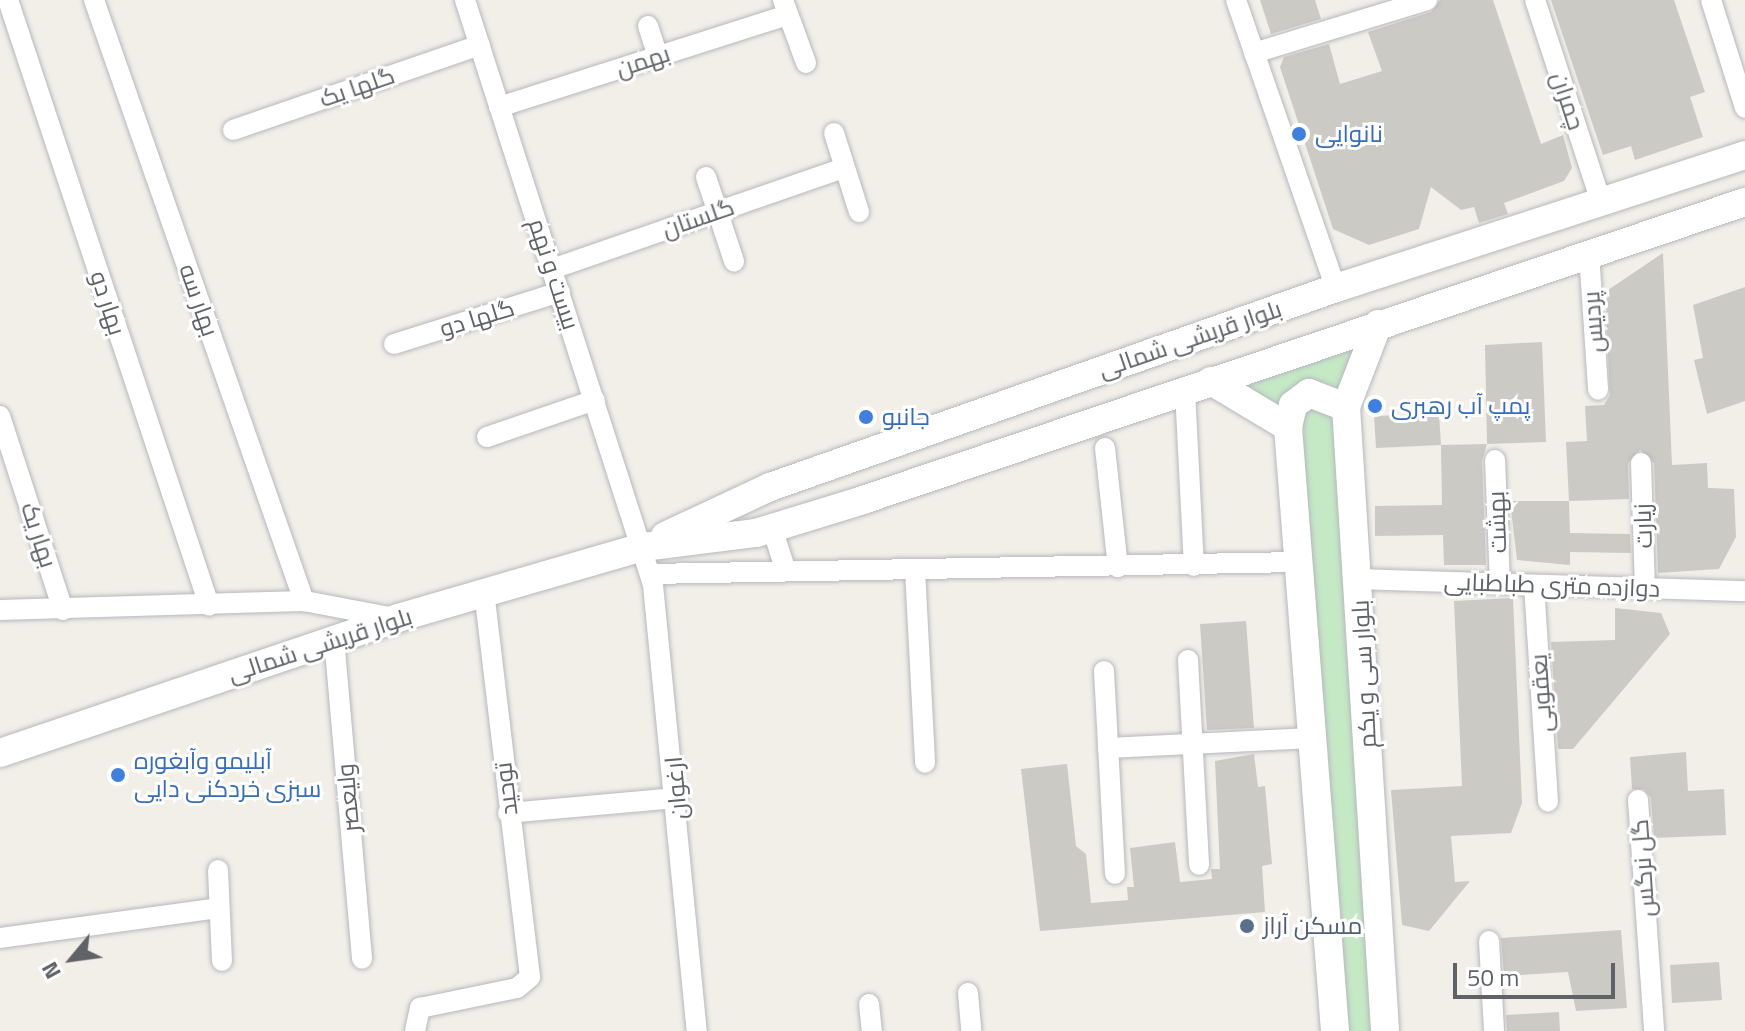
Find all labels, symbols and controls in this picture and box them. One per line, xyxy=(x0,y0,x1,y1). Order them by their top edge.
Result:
street label: بهمن xyxy=(612,39,674,83)
street label: گلها یک xyxy=(316,61,398,113)
street label: چمران xyxy=(1545,68,1591,134)
place label: نانوایی xyxy=(1315,120,1383,148)
marker: نانوایی xyxy=(1290,125,1308,143)
street label: گلستان xyxy=(658,192,738,244)
street label: بیست و نهم xyxy=(522,215,586,333)
street label: بهار سه xyxy=(173,260,225,340)
street label: بهار دو xyxy=(84,267,132,339)
street label: پردیس xyxy=(1576,290,1610,354)
street label: گلها دو xyxy=(436,293,518,343)
street label: بلوار قریشی شمالی xyxy=(1095,294,1285,384)
place label: پمپ آب رهبری xyxy=(1391,392,1530,420)
marker: پمپ آب رهبری xyxy=(1366,397,1384,415)
place label: جانبو xyxy=(882,403,930,431)
marker: جانبو xyxy=(857,408,875,426)
street label: بهشت xyxy=(1482,490,1512,554)
street label: بهار یک xyxy=(15,499,63,571)
street label: زیارت xyxy=(1628,503,1658,549)
street label: دوازده متری طباطبایی xyxy=(1443,567,1661,603)
street label: بلوار سی و یکم xyxy=(1346,599,1382,749)
street label: بلوار قریشی شمالی xyxy=(224,602,416,688)
street label: یعقوبی xyxy=(1524,653,1558,733)
place label: آبلیمو وآبغوره سبزی خردکنی دایی xyxy=(134,747,321,803)
street label: ارغوان xyxy=(659,755,693,821)
street label: توحید xyxy=(488,761,524,817)
street label: ولیعصر xyxy=(331,762,365,834)
marker: آبلیمو وآبغوره سبزی خردکنی دایی xyxy=(109,766,127,784)
street label: گل نرگس xyxy=(1625,818,1661,918)
place label: مسکن آراز xyxy=(1263,912,1362,940)
marker: مسکن آراز xyxy=(1238,917,1256,935)
north arrow xyxy=(32,919,112,999)
scale bar xyxy=(1457,947,1619,997)
text: N xyxy=(32,956,70,986)
text: 50 m xyxy=(1467,959,1519,995)

